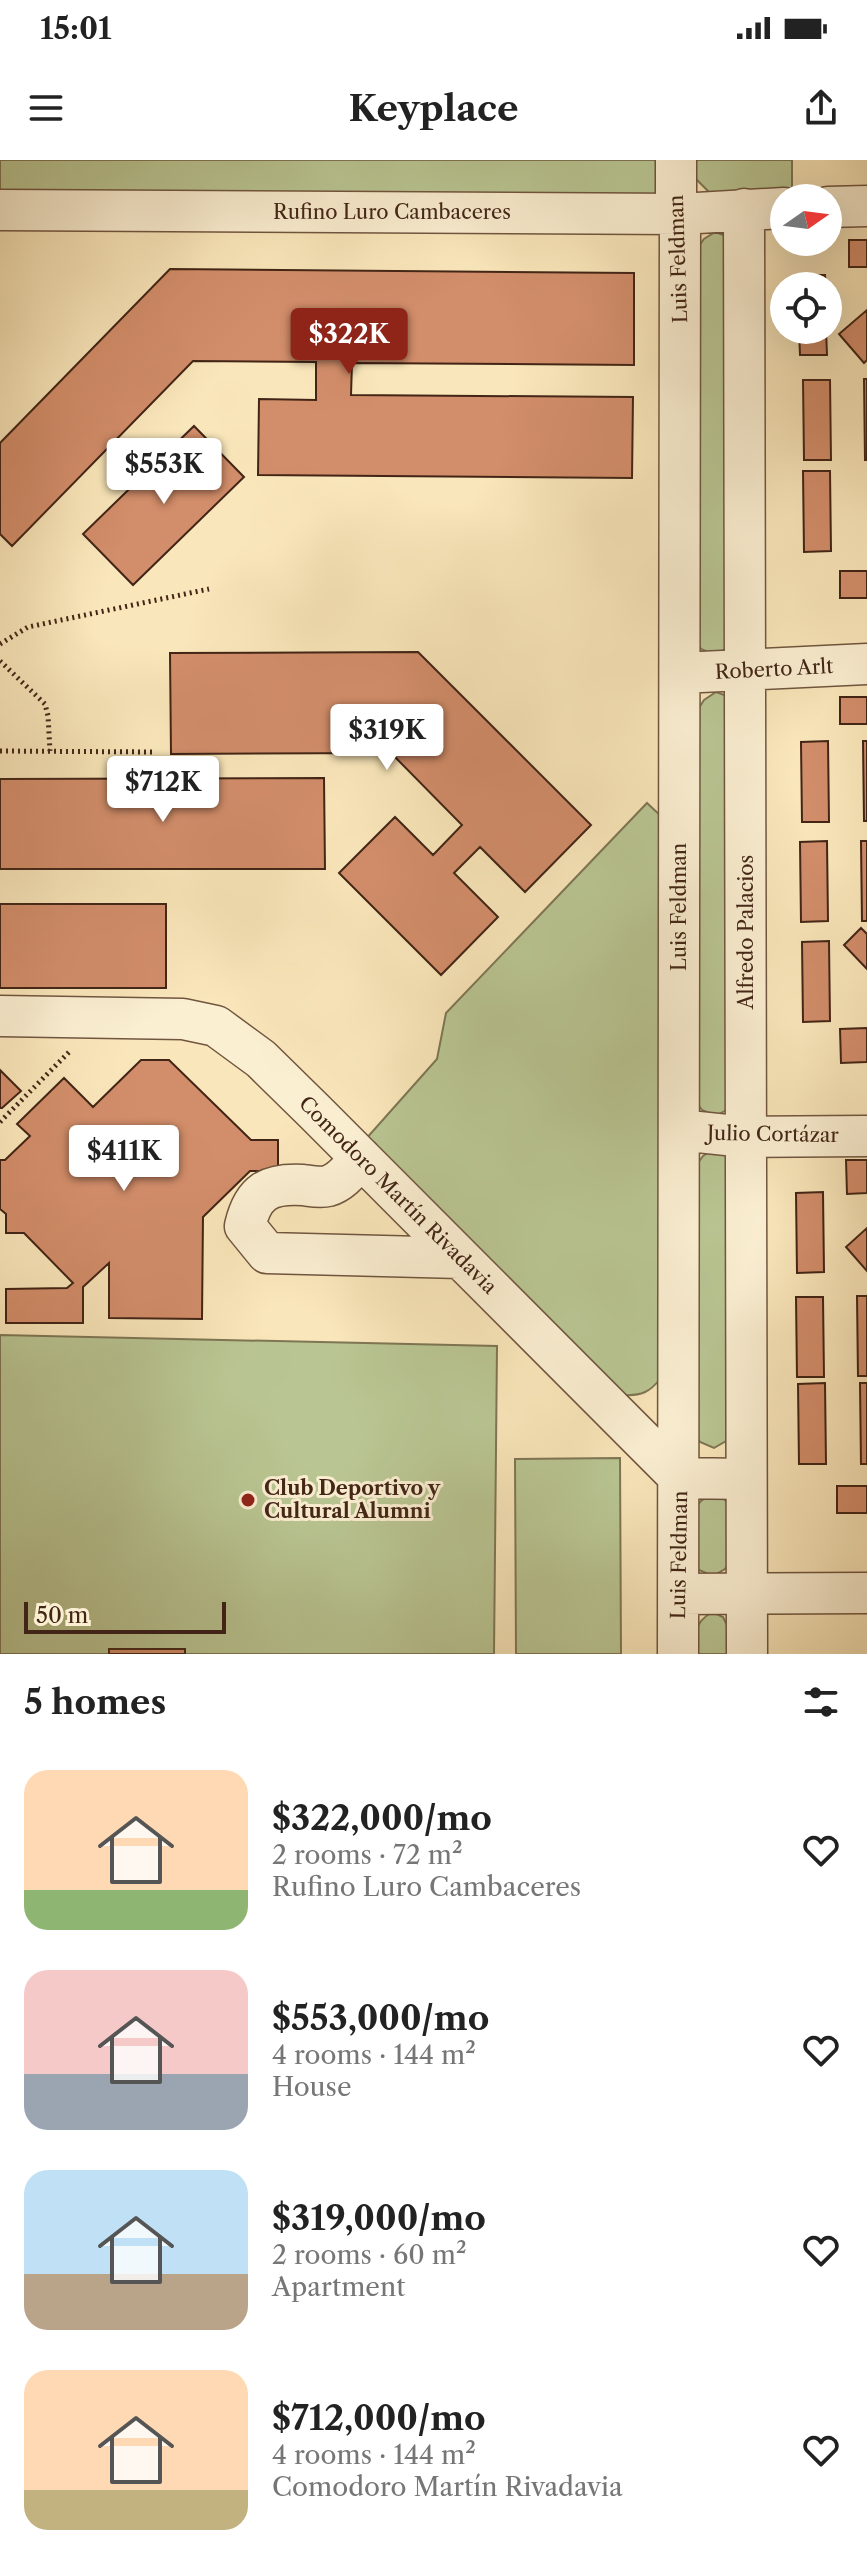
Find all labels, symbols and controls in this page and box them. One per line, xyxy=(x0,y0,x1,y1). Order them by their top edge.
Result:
text: 15:01 xyxy=(40,10,112,47)
icon: menu xyxy=(24,86,68,130)
text: Keyplace xyxy=(349,86,518,130)
icon: share xyxy=(799,86,843,130)
north arrow xyxy=(770,184,842,256)
map controls xyxy=(770,184,842,344)
street label: Luis Feldman xyxy=(664,194,692,324)
street label: Rufino Luro Cambaceres xyxy=(273,200,511,224)
button: locate xyxy=(770,272,842,344)
pin: $322K xyxy=(293,308,405,376)
text: $322K xyxy=(309,318,389,350)
pin: $553K xyxy=(108,438,220,506)
text: $553K xyxy=(125,448,203,480)
street label: Roberto Arlt xyxy=(714,654,834,684)
pin: $319K xyxy=(331,704,443,772)
text: $319K xyxy=(348,714,426,746)
pin: $712K xyxy=(107,756,219,824)
text: $712K xyxy=(125,766,201,798)
street label: Luis Feldman xyxy=(667,842,691,971)
street label: Alfredo Palacios xyxy=(734,855,758,1010)
street label: Comodoro Martín Rivadavia xyxy=(294,1091,502,1299)
street label: Julio Cortázar xyxy=(704,1121,840,1147)
pin: $411K xyxy=(68,1125,180,1193)
text: $411K xyxy=(87,1135,161,1167)
place label: Club Deportivo y Cultural Alumni xyxy=(264,1476,441,1523)
street label: Luis Feldman xyxy=(666,1490,692,1620)
marker: Club Deportivo y Cultural Alumni xyxy=(239,1491,257,1509)
scale bar xyxy=(24,1598,226,1634)
text: 50 m xyxy=(36,1602,88,1629)
icon: filters xyxy=(799,1680,843,1724)
text: 5 homes xyxy=(24,1681,166,1723)
text: $322,000/mo xyxy=(272,1797,492,1839)
icon: home xyxy=(88,1802,184,1898)
icon: heart xyxy=(799,1828,843,1872)
text: 2 rooms · 72 m² xyxy=(272,1839,463,1871)
text: Rufino Luro Cambaceres xyxy=(272,1871,581,1903)
text: $553,000/mo xyxy=(272,1997,489,2039)
icon: home xyxy=(88,2002,184,2098)
icon: heart xyxy=(799,2028,843,2072)
text: 4 rooms · 144 m² xyxy=(272,2039,476,2071)
text: House xyxy=(272,2071,352,2103)
text: $319,000/mo xyxy=(272,2197,486,2239)
icon: home xyxy=(88,2202,184,2298)
icon: heart xyxy=(799,2228,843,2272)
text: 2 rooms · 60 m² xyxy=(272,2239,467,2271)
text: Apartment xyxy=(272,2271,405,2303)
text: $712,000/mo xyxy=(272,2397,486,2439)
icon: home xyxy=(88,2402,184,2498)
icon: heart xyxy=(799,2428,843,2472)
text: 4 rooms · 144 m² xyxy=(272,2439,476,2471)
text: Comodoro Martín Rivadavia xyxy=(272,2471,623,2503)

